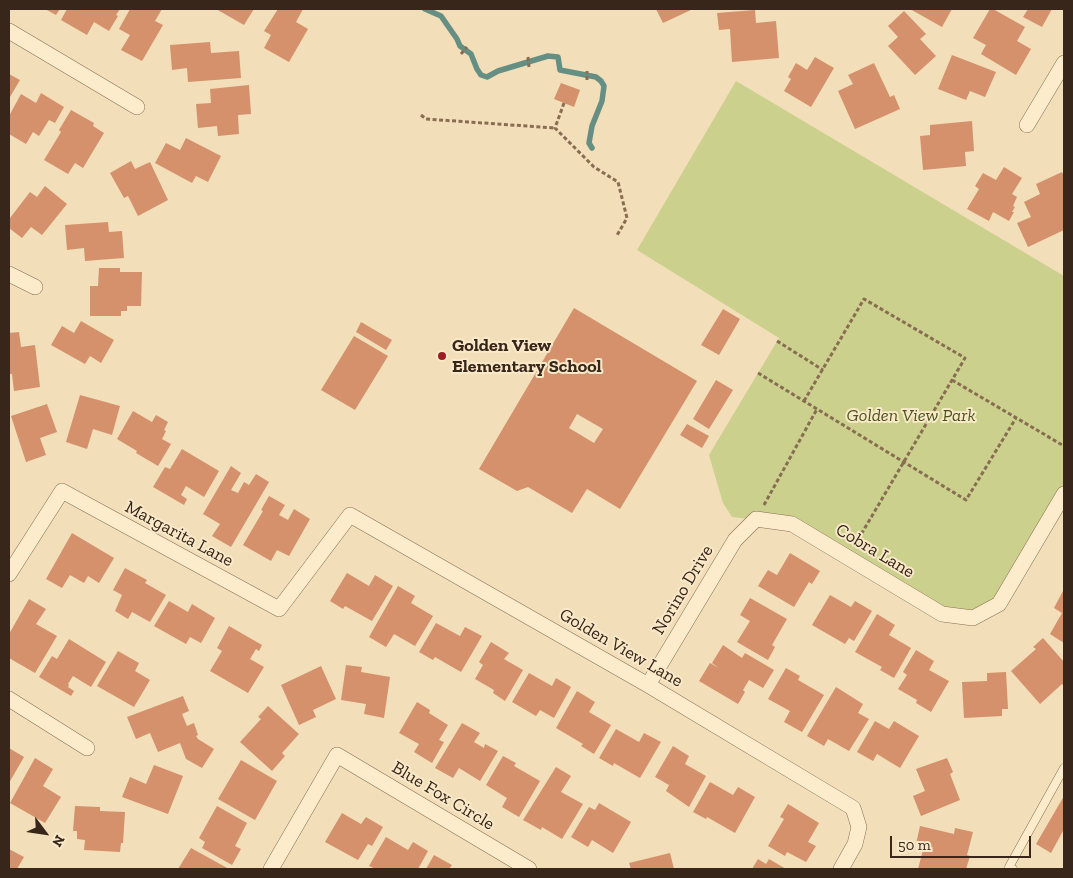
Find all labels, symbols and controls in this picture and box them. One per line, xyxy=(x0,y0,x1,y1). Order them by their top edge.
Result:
place label: Golden View Elementary School xyxy=(452,335,602,378)
marker: Golden View Elementary School xyxy=(436,350,448,362)
park label: Golden View Park xyxy=(847,405,975,427)
street label: Margarita Lane xyxy=(121,496,237,572)
street label: Cobra Lane xyxy=(832,519,918,583)
street label: Norino Drive xyxy=(648,541,718,639)
street label: Golden View Lane xyxy=(555,604,687,692)
street label: Blue Fox Circle xyxy=(388,757,498,835)
north arrow xyxy=(20,808,70,858)
scale bar xyxy=(893,826,1034,858)
text: N xyxy=(48,832,68,850)
text: 50 m xyxy=(898,836,931,854)

